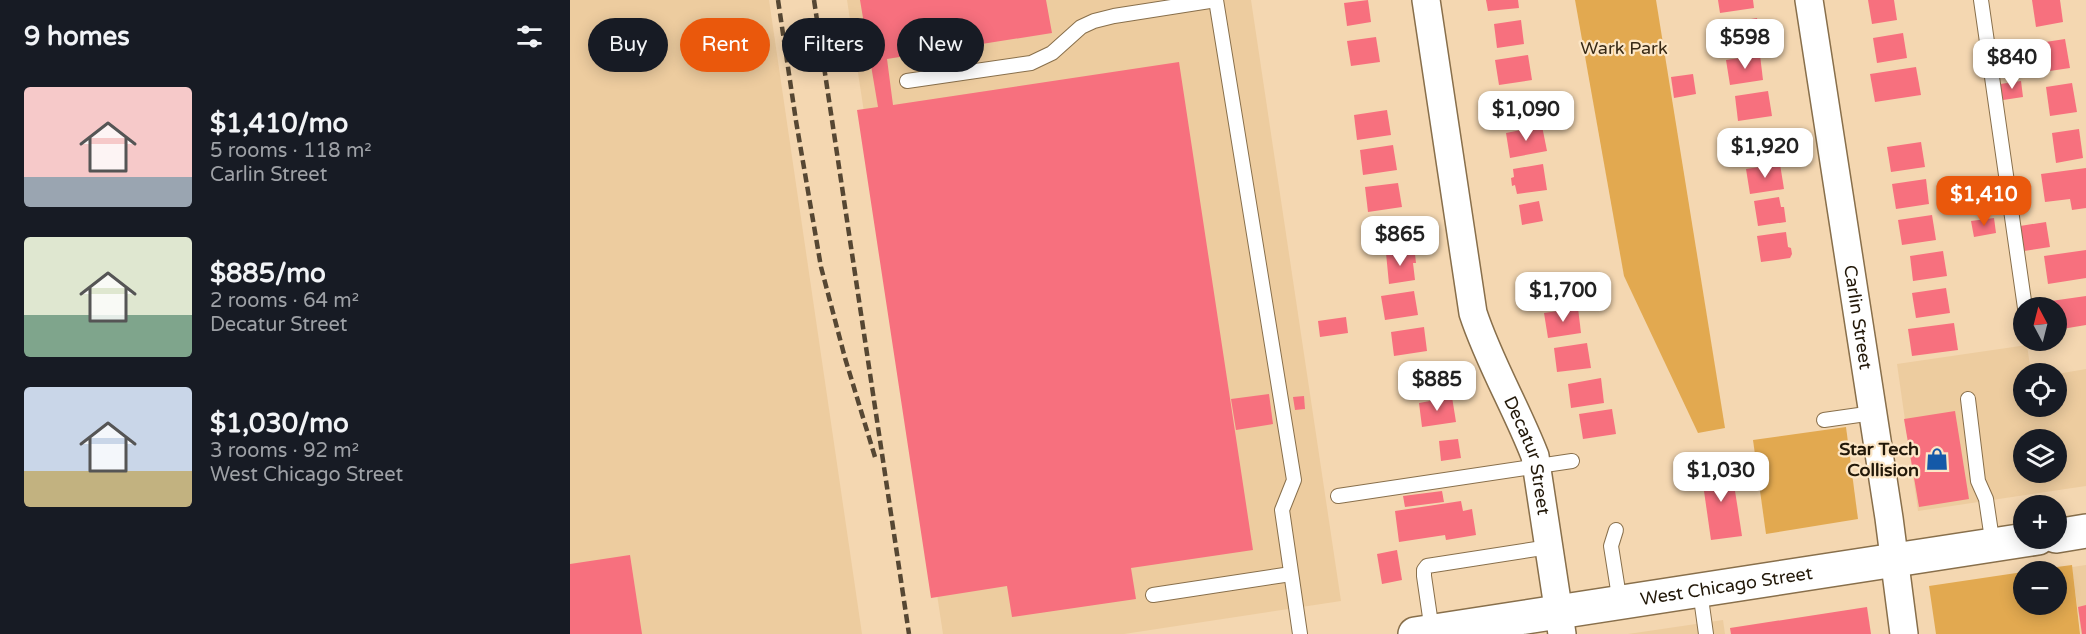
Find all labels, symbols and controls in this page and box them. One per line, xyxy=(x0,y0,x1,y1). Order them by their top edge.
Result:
chip: Buy xyxy=(588,18,668,72)
chip: Rent xyxy=(680,18,770,72)
chip: Filters xyxy=(782,18,885,72)
chip: New xyxy=(897,18,984,72)
pin: $598 xyxy=(1709,19,1781,70)
icon: filters xyxy=(513,20,546,53)
text: 9 homes xyxy=(24,21,130,52)
text: $598 xyxy=(1720,26,1770,50)
park label: Wark Park xyxy=(1580,37,1668,59)
pin: $840 xyxy=(1976,39,2048,90)
text: $840 xyxy=(1987,46,2037,70)
pin: $1,090 xyxy=(1477,91,1575,142)
text: $1,090 xyxy=(1492,98,1560,122)
text: $1,410/mo xyxy=(210,108,348,139)
icon: home xyxy=(72,111,144,183)
pin: $1,920 xyxy=(1716,128,1814,179)
text: $1,920 xyxy=(1731,135,1799,159)
text: 5 rooms · 118 m² xyxy=(210,139,372,163)
text: Carlin Street xyxy=(210,163,327,187)
pin: $1,410 xyxy=(1935,176,2033,227)
text: $1,410 xyxy=(1950,183,2018,207)
pin: $865 xyxy=(1364,216,1436,267)
text: $865 xyxy=(1375,223,1425,247)
text: $885/mo xyxy=(210,258,326,289)
icon: home xyxy=(72,261,144,333)
street label: Carlin Street xyxy=(1839,263,1877,371)
pin: $1,700 xyxy=(1514,272,1612,323)
text: $1,700 xyxy=(1529,279,1597,303)
text: 2 rooms · 64 m² xyxy=(210,289,359,313)
north arrow xyxy=(2013,297,2067,351)
map controls xyxy=(2013,297,2067,615)
text: Decatur Street xyxy=(210,313,347,337)
pin: $885 xyxy=(1401,361,1473,412)
button: locate xyxy=(2013,363,2067,417)
text: $885 xyxy=(1412,368,1462,392)
street label: Decatur Street xyxy=(1499,392,1555,517)
text: $1,030/mo xyxy=(210,408,349,439)
icon: home xyxy=(72,411,144,483)
button: layers xyxy=(2013,429,2067,483)
place label: Star Tech Collision xyxy=(1839,438,1919,481)
text: 3 rooms · 92 m² xyxy=(210,439,359,463)
shop icon: Star Tech Collision xyxy=(1924,446,1950,472)
pin: $1,030 xyxy=(1672,452,1770,503)
text: $1,030 xyxy=(1687,459,1755,483)
text: West Chicago Street xyxy=(210,463,403,487)
button: + xyxy=(2013,495,2067,549)
button: − xyxy=(2013,561,2067,615)
street label: West Chicago Street xyxy=(1639,562,1814,610)

